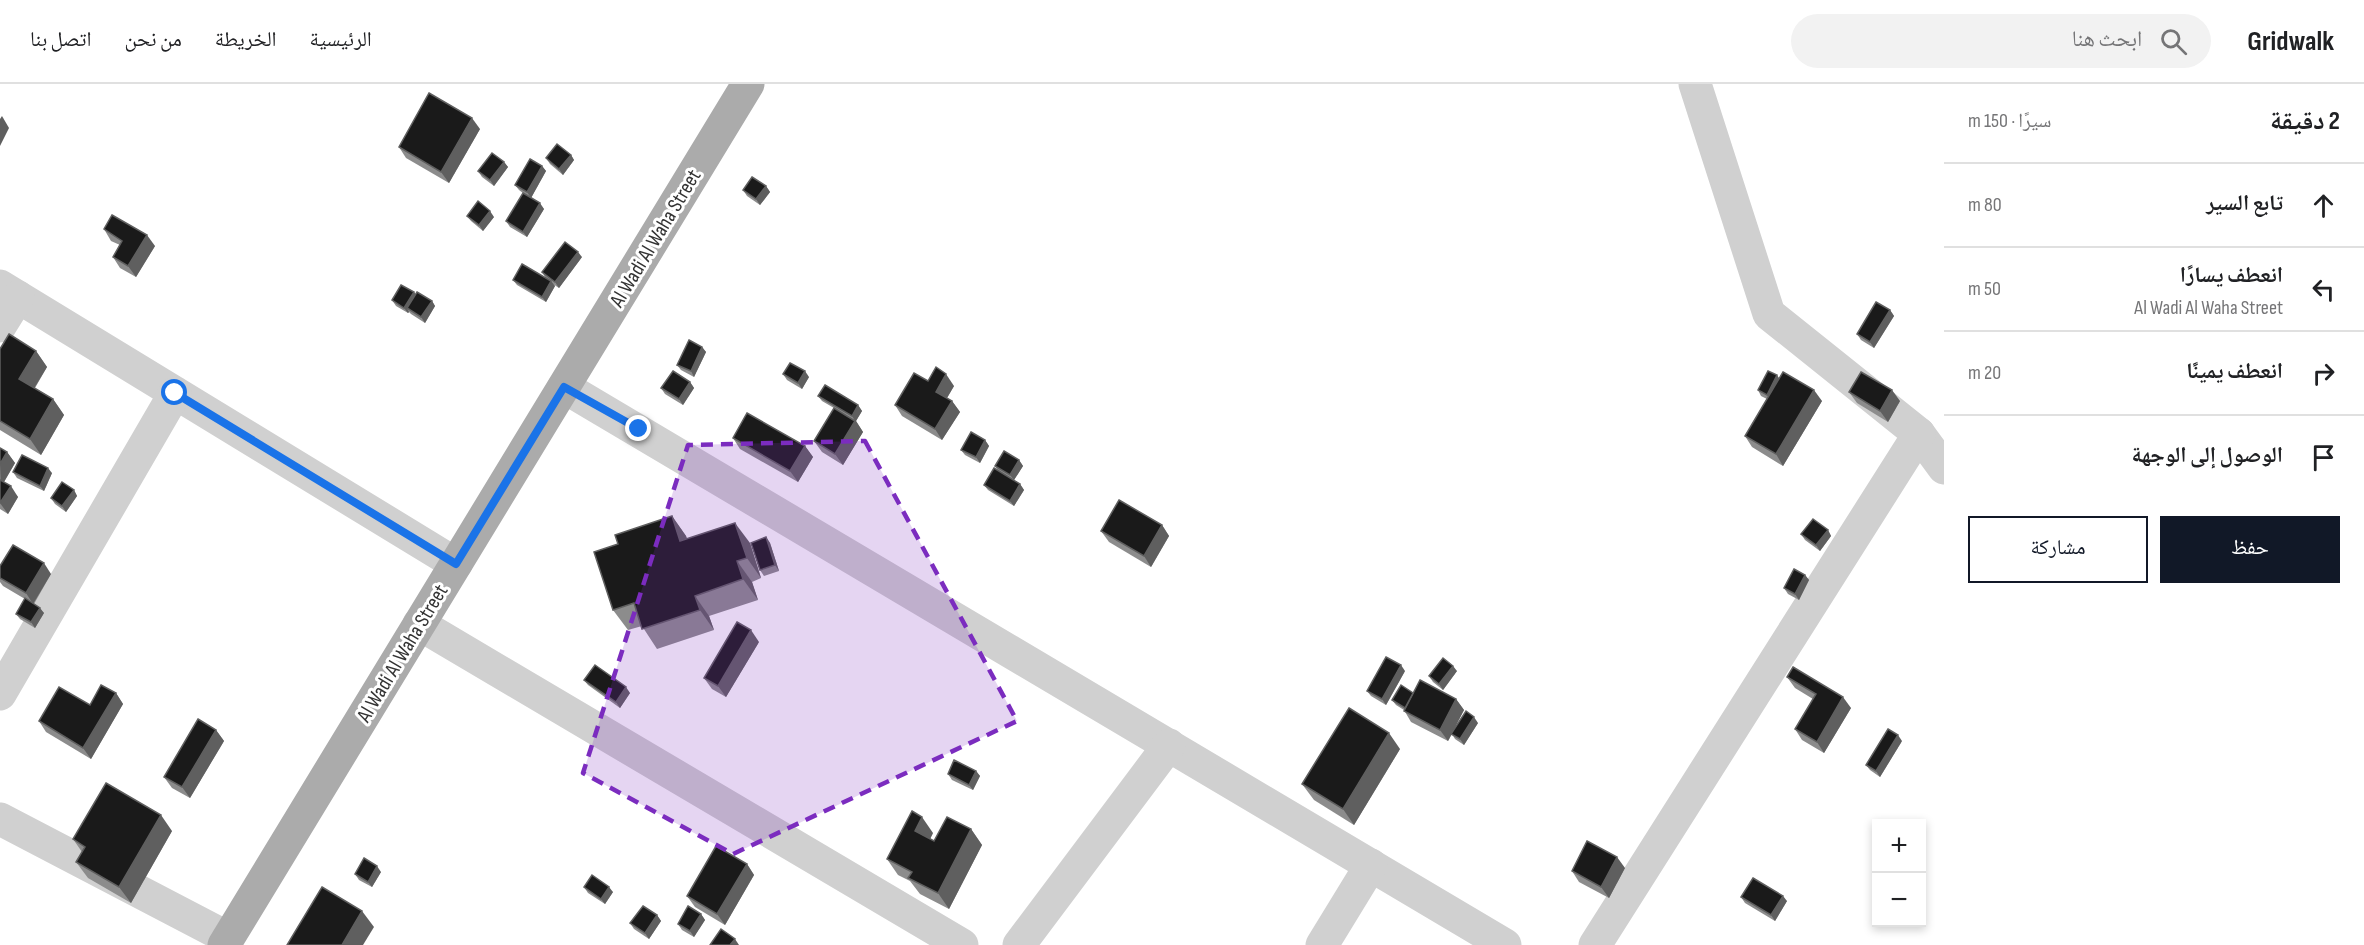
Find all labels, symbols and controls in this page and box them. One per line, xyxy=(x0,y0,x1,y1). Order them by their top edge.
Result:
search box xyxy=(1791,14,2211,68)
icon: search xyxy=(2157,25,2190,58)
text: Gridwalk xyxy=(2247,25,2334,58)
text: ابحث هنا xyxy=(2072,26,2142,53)
text: اتصل بنا xyxy=(30,27,92,52)
text: من نحن xyxy=(125,27,182,52)
text: الخريطة xyxy=(215,27,277,52)
text: الرئيسية xyxy=(310,27,372,52)
text: 2 دقيقة xyxy=(2270,106,2340,137)
text: سيرًا · 150 m xyxy=(1968,109,2052,133)
street label: Al Wadi Al Waha Street xyxy=(604,165,706,312)
icon: ahead xyxy=(2307,189,2340,222)
text: تابع السير xyxy=(2206,190,2283,217)
text: 80 m xyxy=(1968,193,2002,217)
text: انعطف يسارًا xyxy=(2180,262,2283,289)
icon: left xyxy=(2307,273,2340,306)
text: 50 m xyxy=(1968,277,2001,301)
text: Al Wadi Al Waha Street xyxy=(2134,296,2283,320)
icon: right xyxy=(2307,357,2340,390)
text: انعطف يمينًا xyxy=(2186,358,2283,385)
text: 20 m xyxy=(1968,361,2001,385)
route start xyxy=(161,379,187,405)
route end xyxy=(625,415,651,441)
icon: arrive xyxy=(2307,441,2340,474)
text: الوصول إلى الوجهة xyxy=(2131,442,2283,469)
button: مشاركة xyxy=(1968,516,2148,583)
button: حفظ xyxy=(2160,516,2340,583)
street label: Al Wadi Al Waha Street xyxy=(351,580,453,727)
map controls xyxy=(1872,819,1926,927)
button: + xyxy=(1872,819,1926,873)
button: − xyxy=(1872,873,1926,927)

